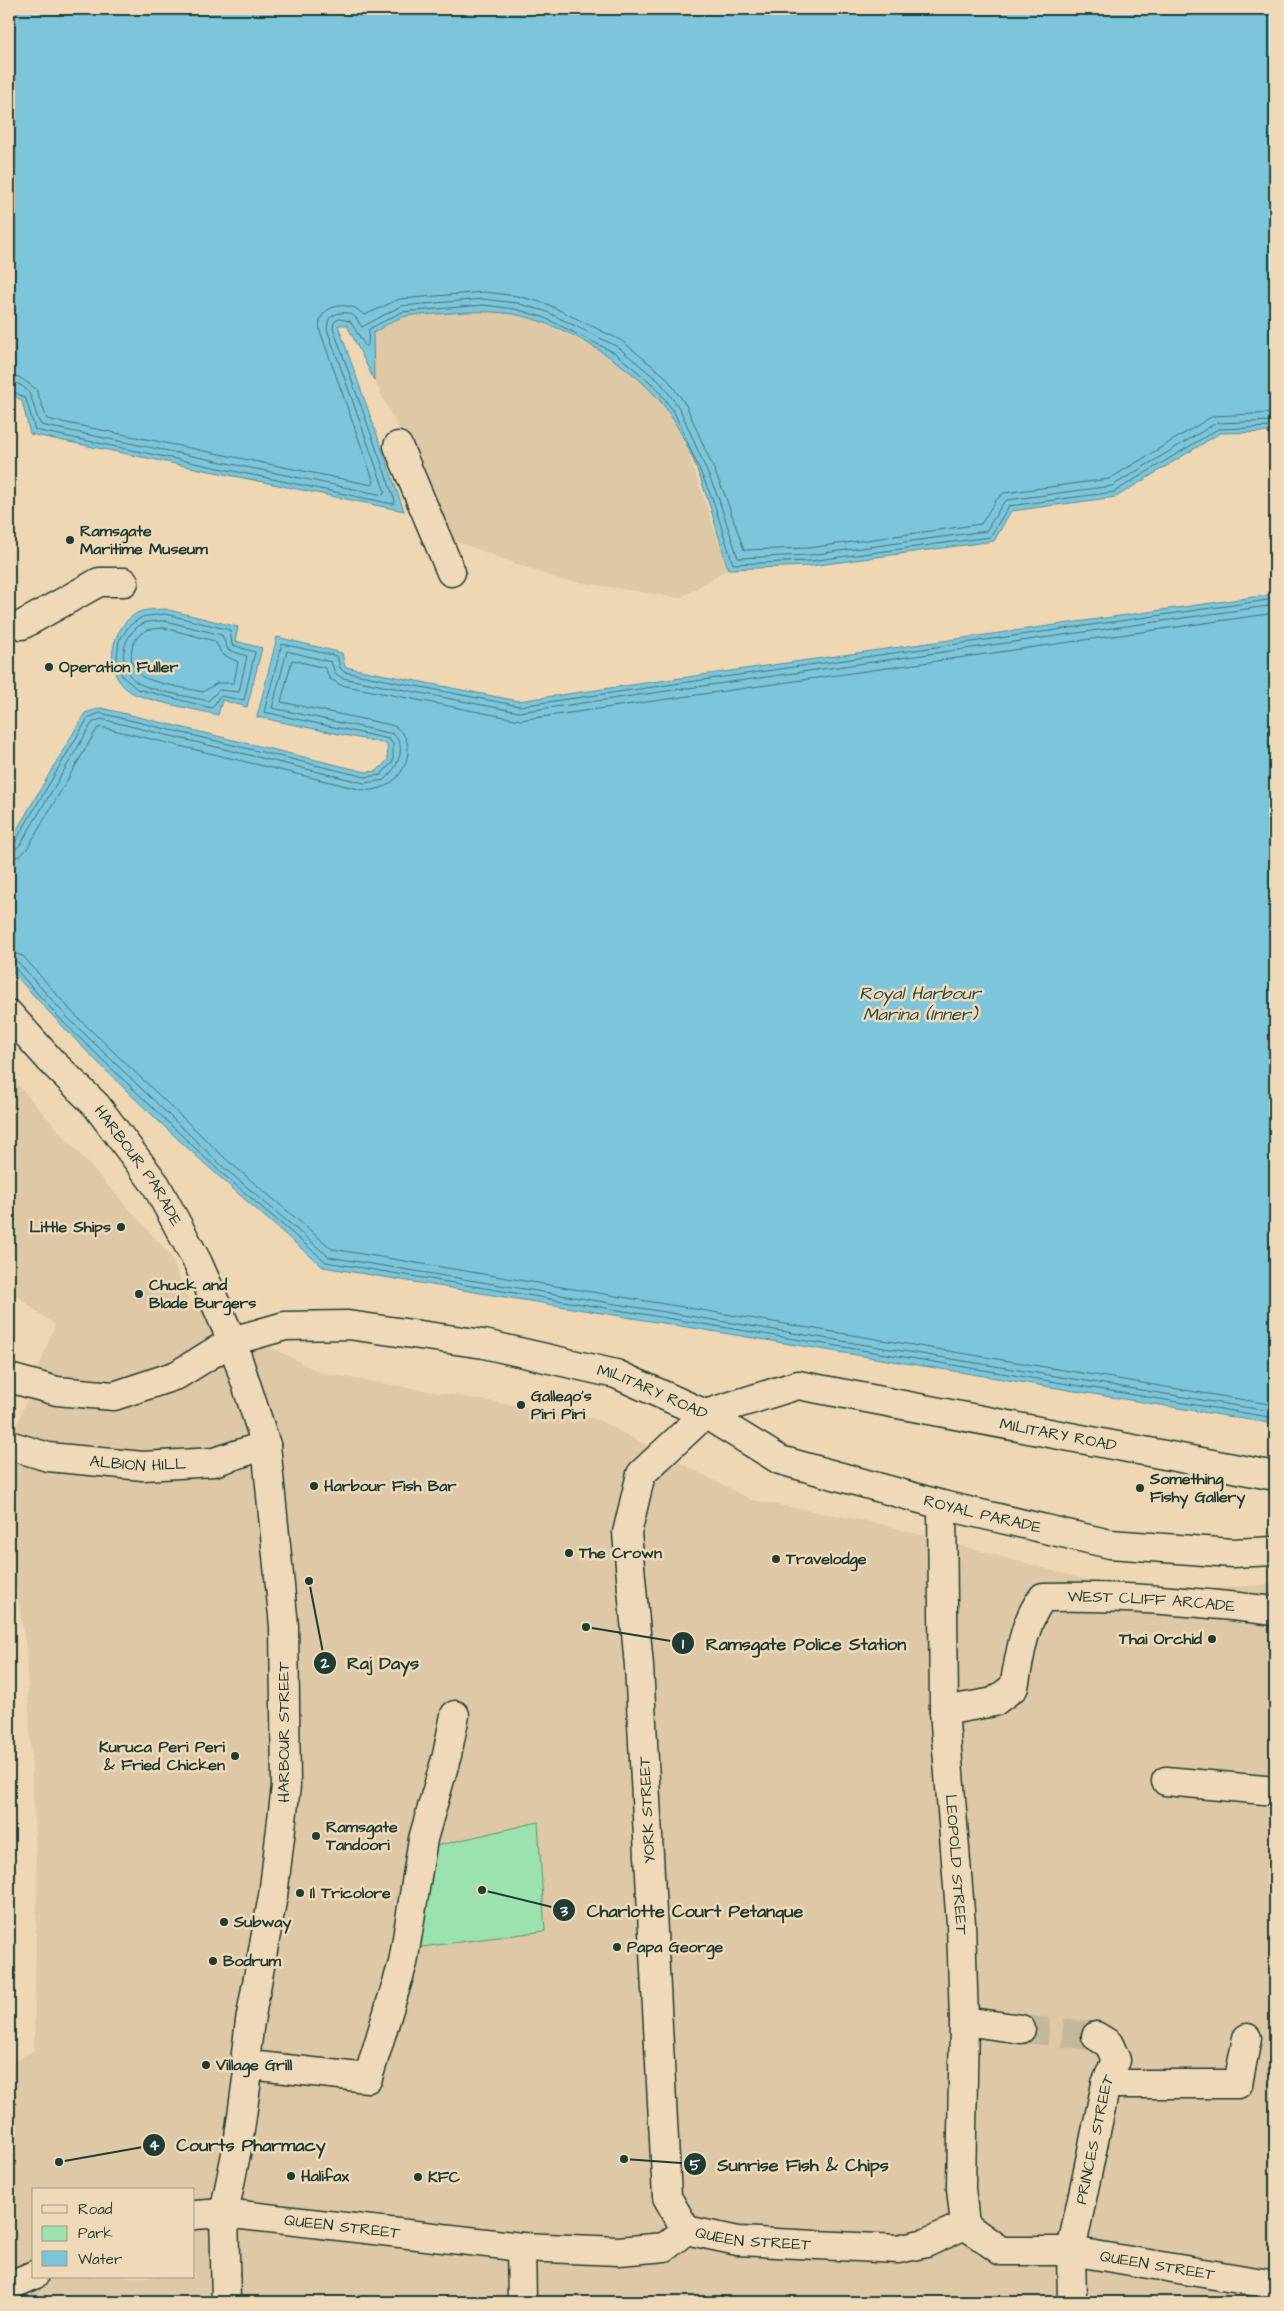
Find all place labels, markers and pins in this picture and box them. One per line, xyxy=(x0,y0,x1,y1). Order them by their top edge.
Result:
place label: Ramsgate Maritime Museum xyxy=(80,520,208,560)
marker: Ramsgate Maritime Museum xyxy=(64,534,76,546)
place label: Operation Fuller xyxy=(59,656,178,678)
marker: Operation Fuller xyxy=(43,661,55,673)
place label: Little Ships xyxy=(29,1216,111,1238)
marker: Little Ships xyxy=(115,1221,127,1233)
place label: Chuck and Blade Burgers xyxy=(149,1274,256,1316)
marker: Chuck and Blade Burgers xyxy=(133,1288,145,1300)
place label: Gallego's Piri Piri xyxy=(531,1385,592,1425)
marker: Gallego's Piri Piri xyxy=(515,1399,527,1411)
place label: Something Fishy Gallery xyxy=(1149,1468,1245,1509)
place label: Harbour Fish Bar xyxy=(324,1475,456,1497)
marker: Harbour Fish Bar xyxy=(308,1480,320,1492)
marker: Something Fishy Gallery xyxy=(1134,1482,1146,1494)
place label: The Crown xyxy=(578,1542,662,1564)
marker: The Crown xyxy=(563,1547,575,1559)
place label: Travelodge xyxy=(785,1548,867,1572)
marker: Travelodge xyxy=(770,1553,782,1565)
callout: Ramsgate Police Station xyxy=(670,1627,916,1660)
place label: Thai Orchid xyxy=(1118,1628,1203,1650)
marker: Thai Orchid xyxy=(1206,1633,1218,1645)
callout: Raj Days xyxy=(312,1646,429,1679)
place label: Kuruca Peri Peri & Fried Chicken xyxy=(99,1736,226,1776)
marker: Kuruca Peri Peri & Fried Chicken xyxy=(229,1750,241,1762)
place label: Ramsgate Tandoori xyxy=(325,1816,398,1856)
marker: Ramsgate Tandoori xyxy=(310,1830,322,1842)
place label: Il Tricolore xyxy=(310,1882,391,1904)
marker: Il Tricolore xyxy=(294,1887,306,1899)
callout: Charlotte Court Petanque xyxy=(551,1894,813,1927)
place label: Subway xyxy=(233,1911,291,1934)
marker: Subway xyxy=(218,1916,230,1928)
place label: Papa George xyxy=(627,1936,724,1960)
marker: Papa George xyxy=(611,1941,623,1953)
place label: Bodrum xyxy=(223,1950,282,1972)
marker: Bodrum xyxy=(207,1955,219,1967)
place label: Village Grill xyxy=(215,2054,293,2078)
marker: Village Grill xyxy=(200,2059,212,2071)
callout: Courts Pharmacy xyxy=(142,2128,336,2161)
callout: Sunrise Fish & Chips xyxy=(682,2148,899,2181)
place label: Halifax xyxy=(301,2165,349,2187)
place label: KFC xyxy=(428,2166,461,2188)
marker: Halifax xyxy=(285,2170,297,2182)
marker: KFC xyxy=(412,2171,424,2183)

